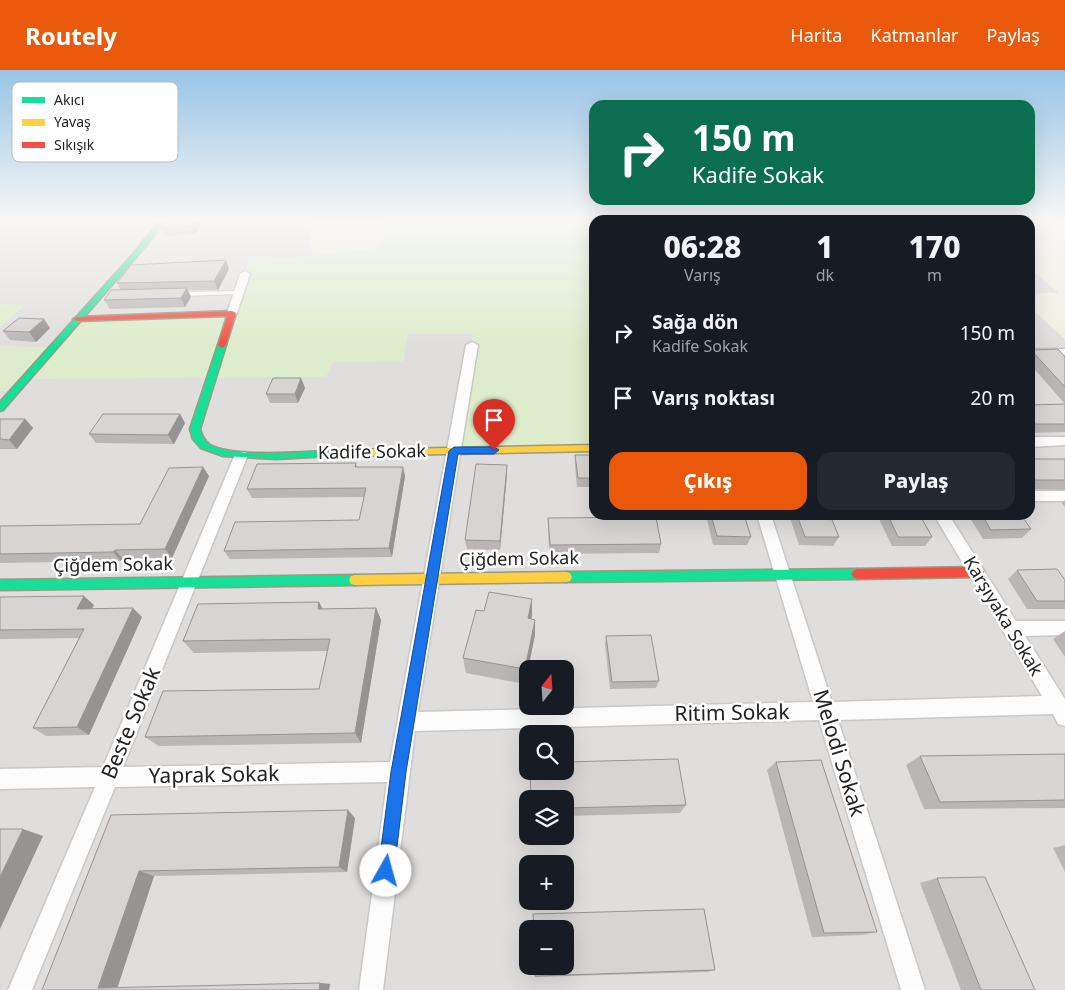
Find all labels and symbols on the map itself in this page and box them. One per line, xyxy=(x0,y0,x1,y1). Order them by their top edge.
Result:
legend xyxy=(12,82,178,162)
text: Akıcı xyxy=(54,90,84,109)
text: Yavaş xyxy=(54,112,91,131)
text: Sıkışık xyxy=(54,135,95,154)
pin xyxy=(473,399,515,450)
street label: Kadife Sokak xyxy=(318,438,427,464)
street label: Çiğdem Sokak xyxy=(459,545,580,571)
street label: Çiğdem Sokak xyxy=(53,551,174,577)
street label: Karşıyaka Sokak xyxy=(959,551,1049,680)
north arrow xyxy=(519,660,574,715)
street label: Beste Sokak xyxy=(94,662,166,783)
street label: Melodi Sokak xyxy=(807,686,873,820)
street label: Ritim Sokak xyxy=(674,697,791,727)
street label: Yaprak Sokak xyxy=(148,759,280,789)
position arrow xyxy=(359,844,411,896)

